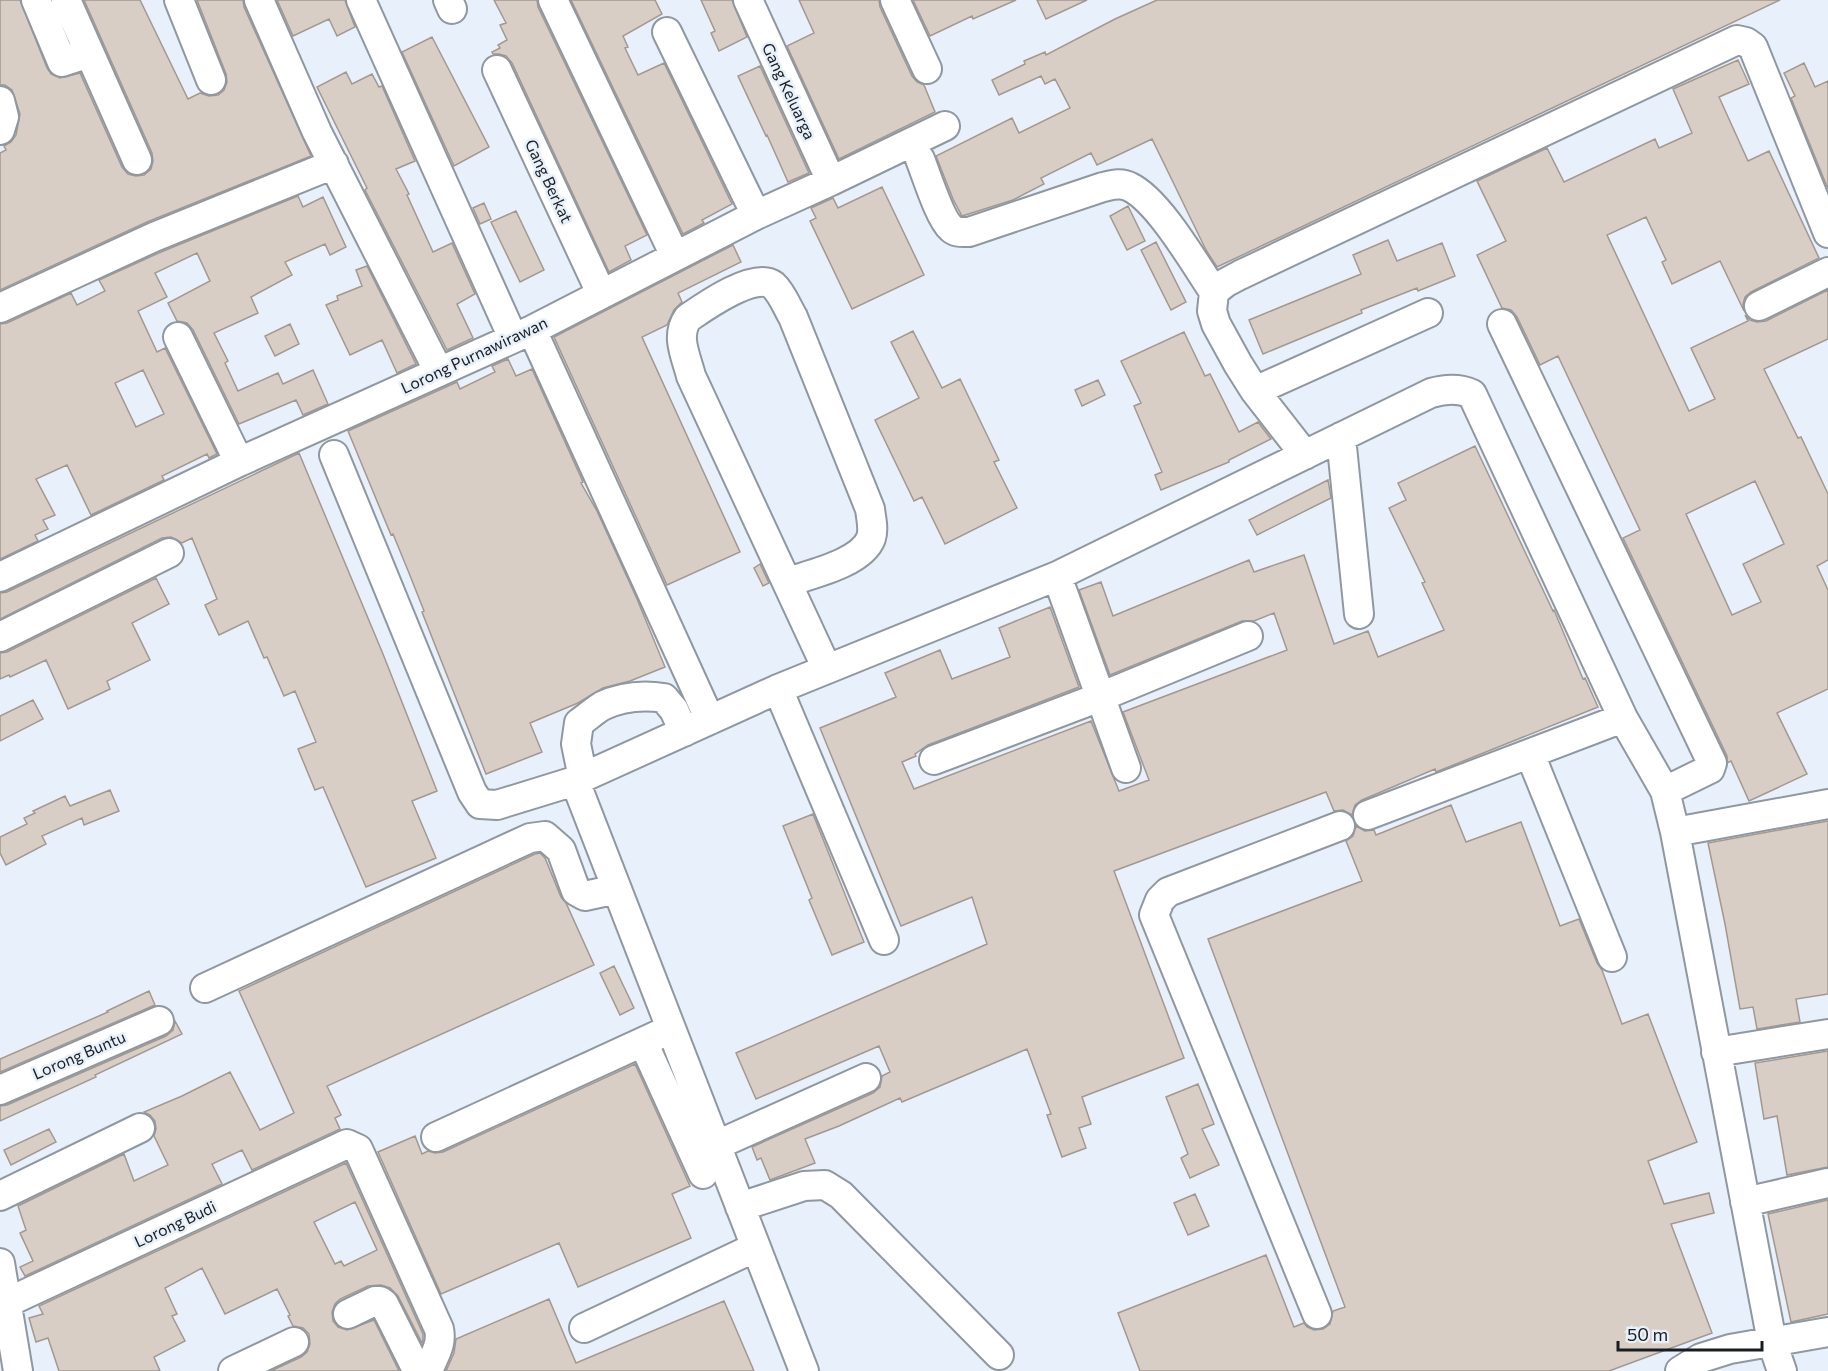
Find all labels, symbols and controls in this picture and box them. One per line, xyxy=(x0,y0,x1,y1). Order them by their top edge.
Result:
street label: Gang Keluarga xyxy=(759,40,820,142)
street label: Gang Berkat xyxy=(522,136,577,226)
street label: Lorong Purnawirawan xyxy=(397,312,550,397)
street label: Lorong Buntu xyxy=(29,1026,128,1083)
street label: Lorong Budi xyxy=(131,1196,219,1251)
scale bar xyxy=(1618,1314,1762,1352)
text: 50 m xyxy=(1627,1323,1668,1345)

